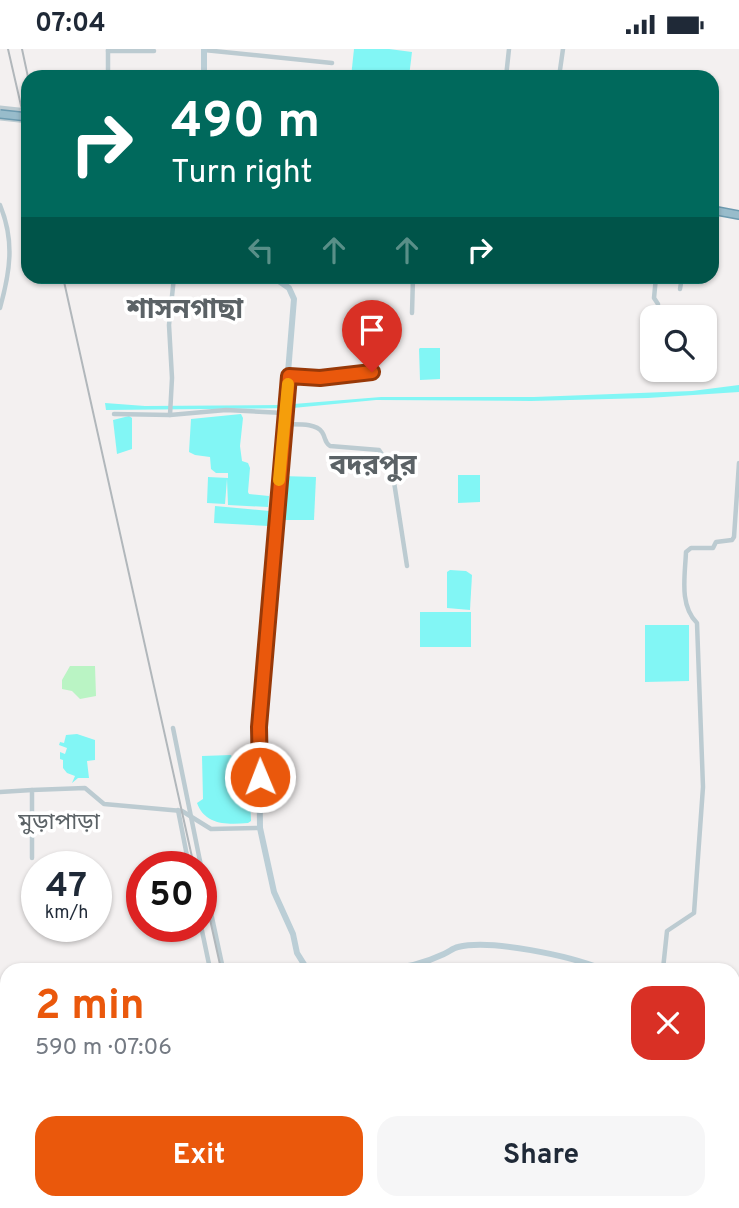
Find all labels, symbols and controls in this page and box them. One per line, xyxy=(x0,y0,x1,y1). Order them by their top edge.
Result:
text: 07:04 xyxy=(35,8,106,41)
text: 490 m xyxy=(171,93,320,155)
icon: right xyxy=(56,98,147,189)
text: Turn right xyxy=(171,154,313,194)
icon: left xyxy=(242,231,280,269)
icon: ahead xyxy=(315,231,353,269)
icon: ahead xyxy=(388,231,426,269)
icon: right xyxy=(461,231,499,269)
district label: শাসনগাছা xyxy=(126,293,244,329)
pin xyxy=(342,300,402,372)
map controls xyxy=(640,305,717,382)
button: search xyxy=(640,305,717,382)
icon: arrive xyxy=(353,311,391,349)
district label: বদরপুর xyxy=(328,449,418,485)
position arrow xyxy=(223,740,297,814)
district label: মুড়াপাড়া xyxy=(17,809,101,838)
speed limit sign: 50 xyxy=(126,851,217,942)
text: 47 xyxy=(46,865,87,909)
text: km/h xyxy=(45,902,88,925)
text: 2 min xyxy=(35,981,145,1034)
button: close xyxy=(631,986,705,1060)
text: 590 m · 07:06 xyxy=(35,1034,172,1063)
button: Exit xyxy=(35,1116,363,1196)
button: Share xyxy=(377,1116,705,1196)

